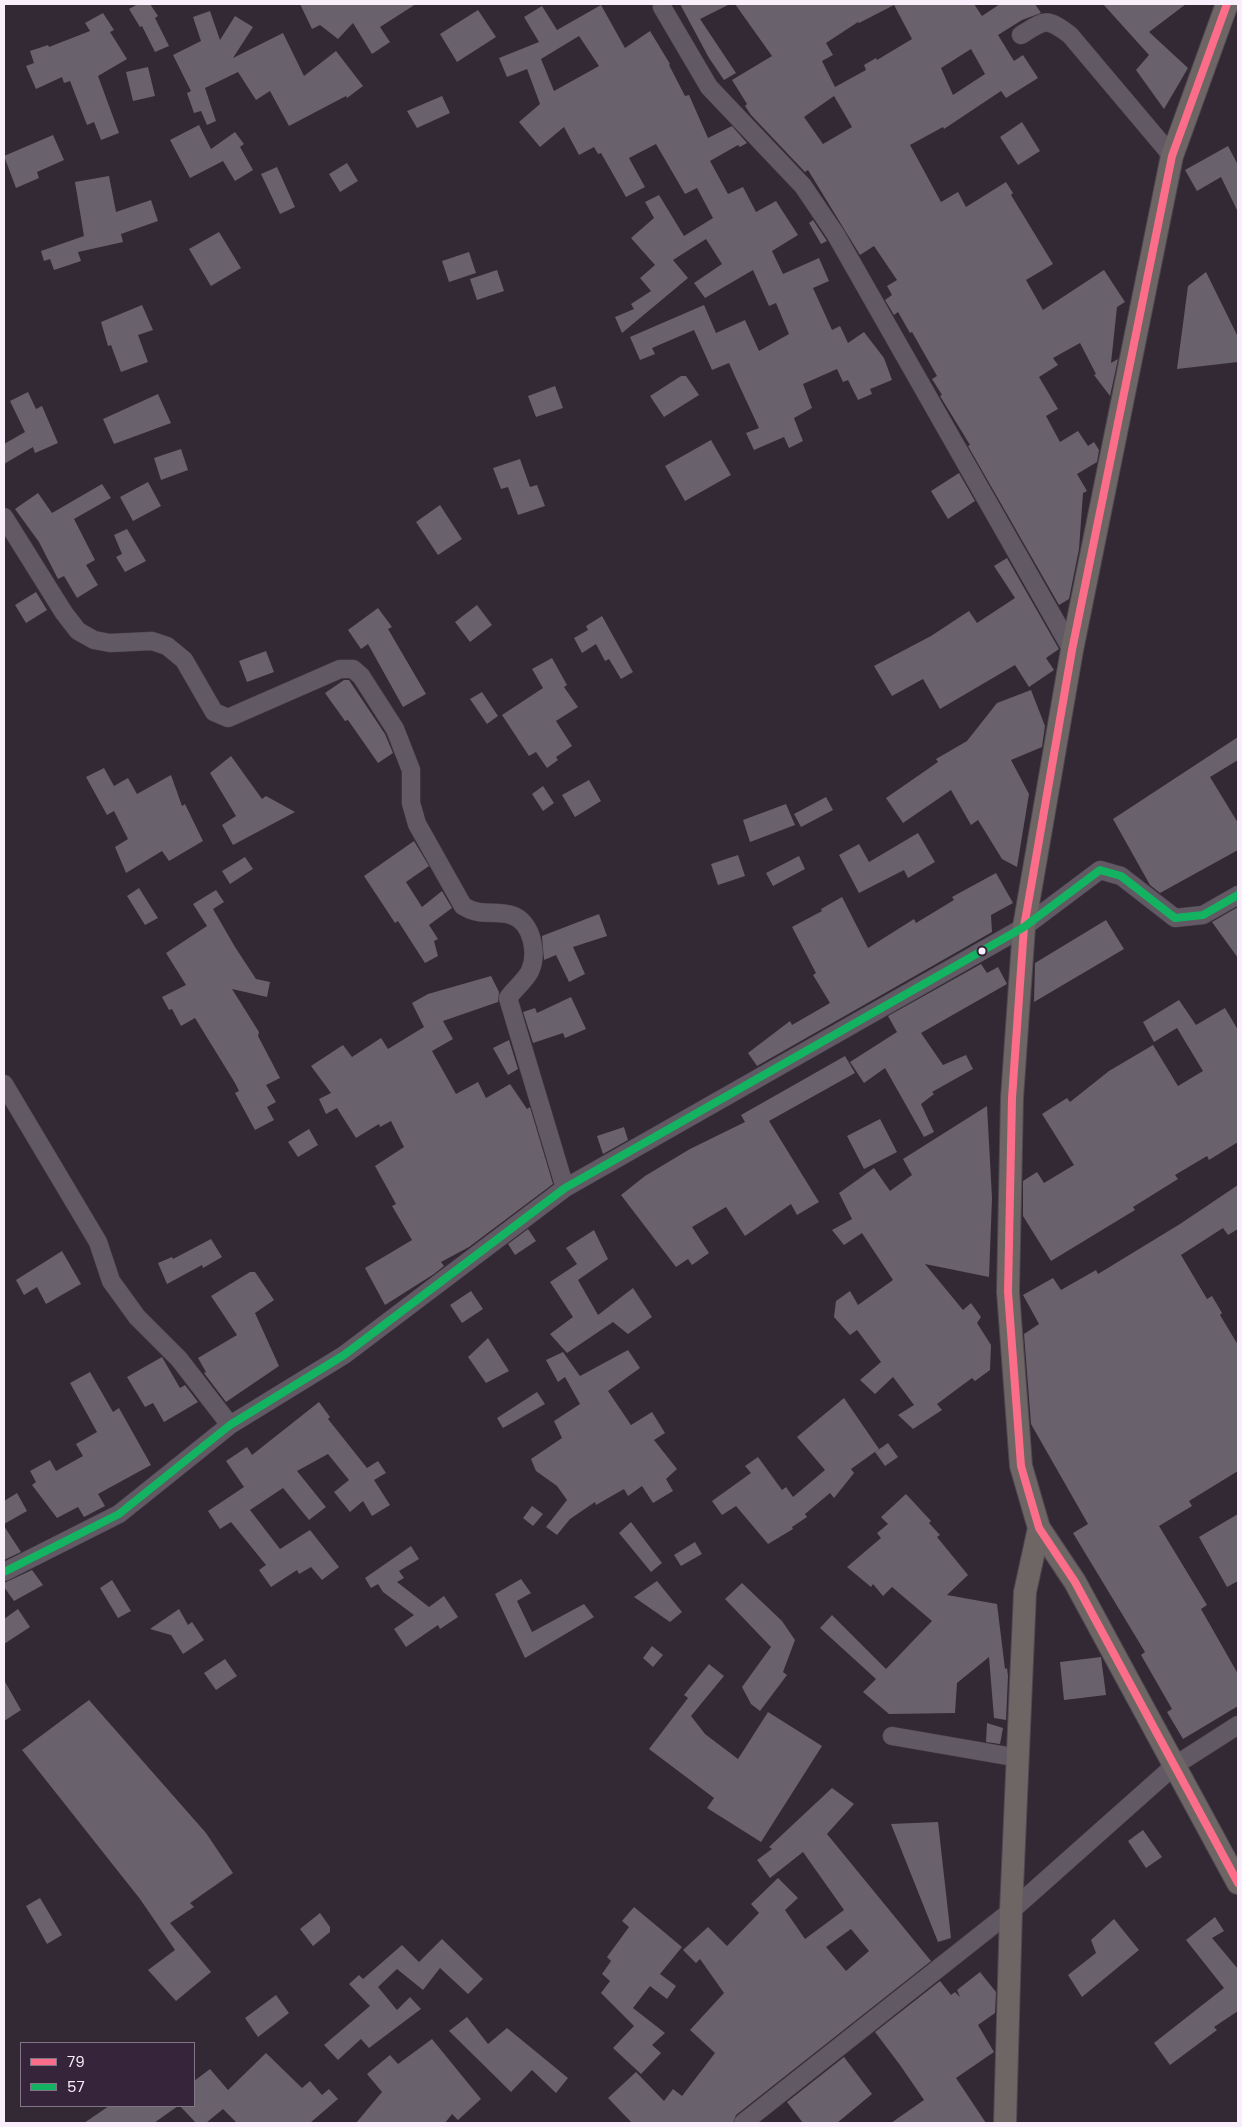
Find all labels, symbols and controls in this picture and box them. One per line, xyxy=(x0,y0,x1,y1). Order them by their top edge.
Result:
unlabelled marker xyxy=(977,946,987,956)
legend xyxy=(20,2042,195,2107)
text: 79 xyxy=(67,2051,85,2072)
text: 57 xyxy=(67,2076,85,2097)

